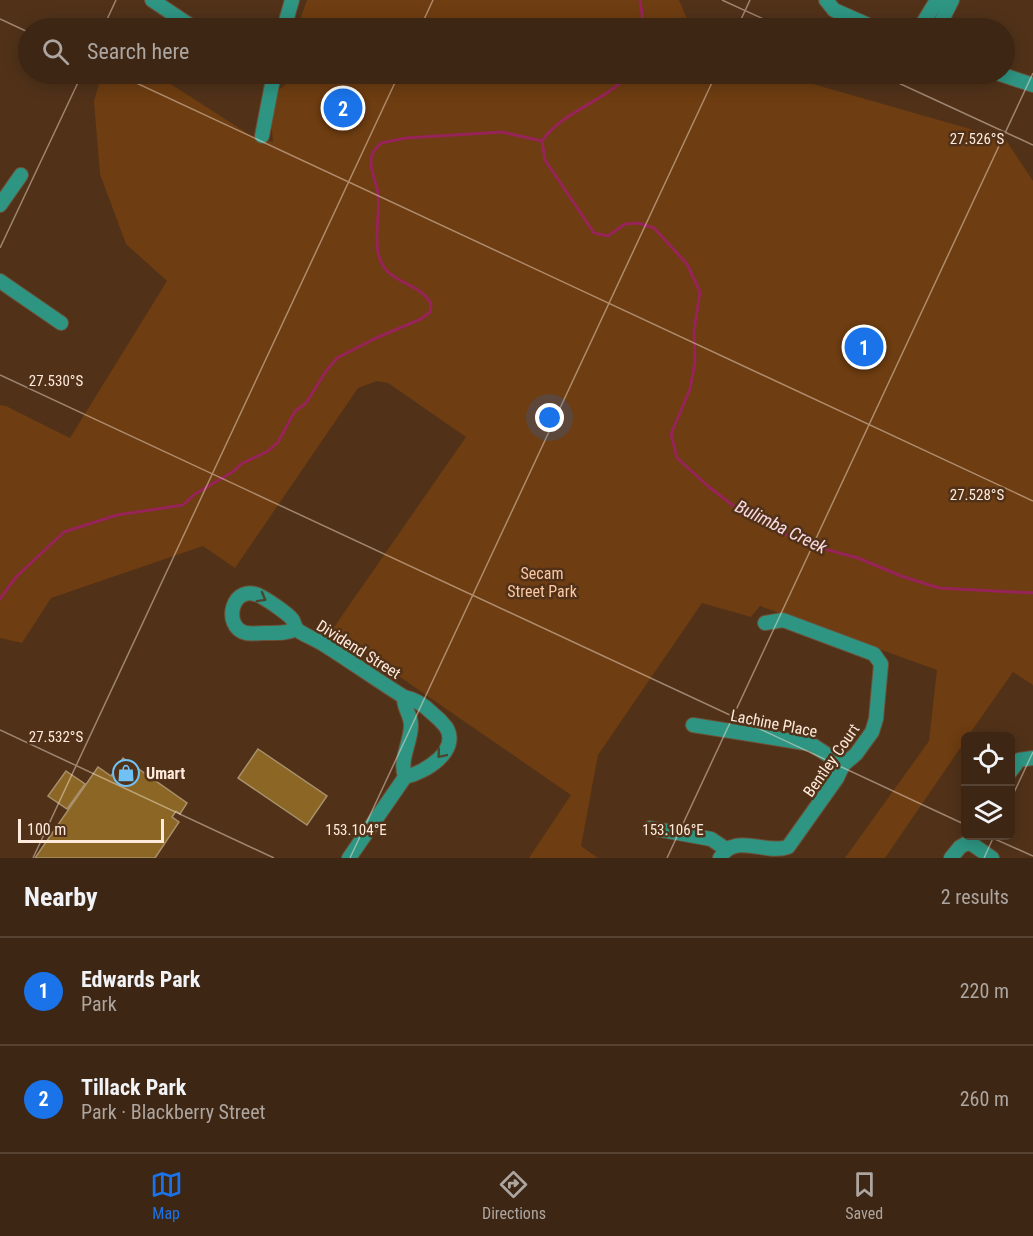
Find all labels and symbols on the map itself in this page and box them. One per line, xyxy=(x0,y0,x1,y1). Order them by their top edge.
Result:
pin: 2 xyxy=(324,86,362,130)
text: 27.526°S xyxy=(950,130,1004,148)
pin: 1 xyxy=(844,324,884,370)
text: 27.530°S xyxy=(29,372,83,390)
your location xyxy=(535,403,564,432)
text: 27.528°S xyxy=(950,486,1004,504)
water label: Bulimba Creek xyxy=(732,495,832,558)
park label: Secam Street Park xyxy=(507,564,578,601)
one-way arrow xyxy=(256,591,266,602)
street label: Dividend Street xyxy=(313,616,405,683)
street label: Lachine Place xyxy=(729,706,819,741)
street label: Bentley Court xyxy=(799,720,864,801)
text: 27.532°S xyxy=(29,728,83,746)
one-way arrow xyxy=(437,748,448,758)
shop icon: Umart xyxy=(111,758,141,788)
place label: Umart xyxy=(146,764,185,783)
scale bar xyxy=(18,816,164,844)
text: 153.104°E xyxy=(325,821,387,839)
text: 153.106°E xyxy=(642,821,704,839)

